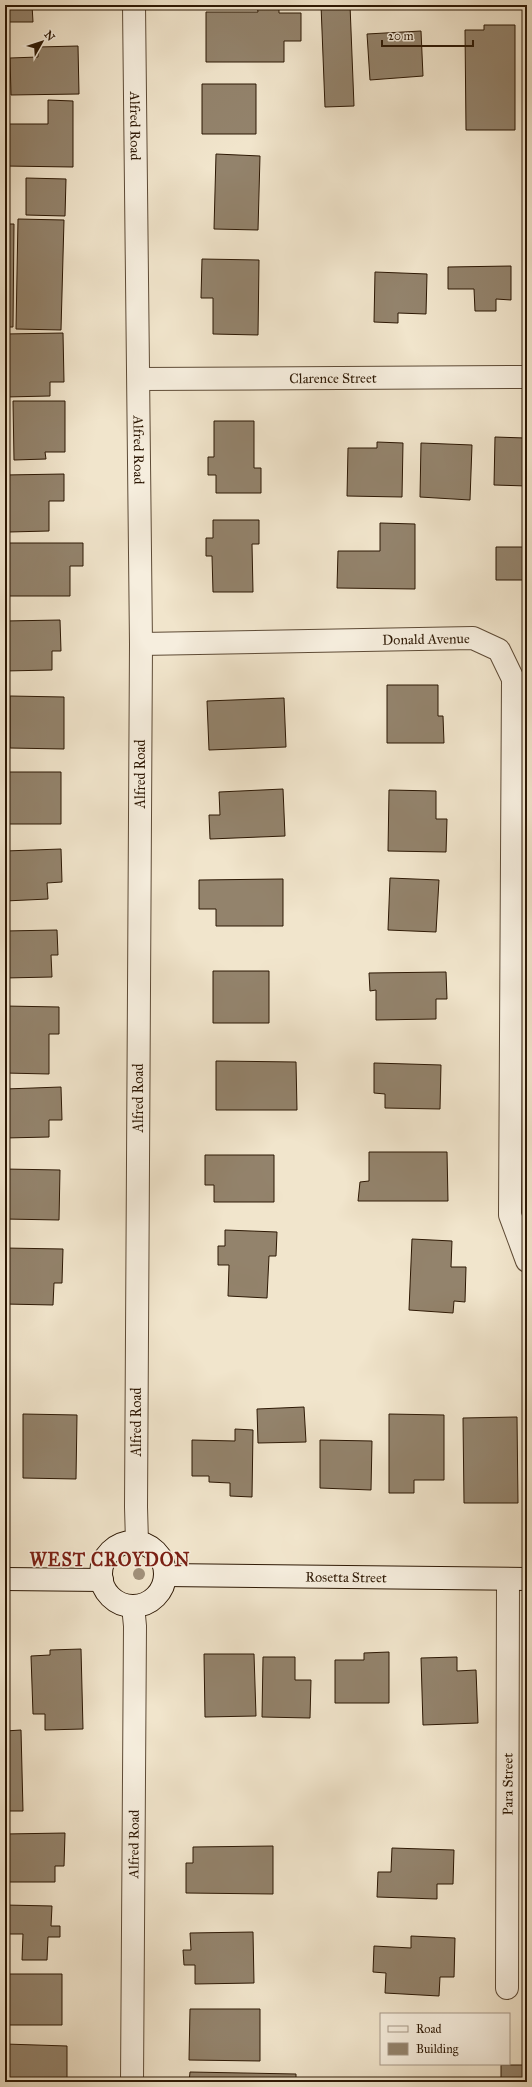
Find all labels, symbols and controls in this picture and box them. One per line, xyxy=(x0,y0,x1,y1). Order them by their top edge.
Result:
north arrow xyxy=(22,22,62,62)
scale bar xyxy=(382,22,473,48)
text: N xyxy=(41,28,58,44)
text: 20 m xyxy=(388,29,414,43)
street label: Alfred Road xyxy=(126,90,144,161)
street label: Clarence Street xyxy=(289,369,377,387)
street label: Alfred Road xyxy=(130,414,148,485)
street label: Donald Avenue xyxy=(382,630,470,648)
street label: Alfred Road xyxy=(132,740,149,809)
street label: Alfred Road xyxy=(130,1064,147,1133)
street label: Alfred Road xyxy=(128,1388,145,1457)
district label: WEST CROYDON xyxy=(30,1549,190,1571)
street label: Rosetta Street xyxy=(305,1568,387,1586)
street label: Para Street xyxy=(499,1753,516,1815)
street label: Alfred Road xyxy=(125,1810,142,1879)
legend xyxy=(380,2013,510,2065)
text: Road xyxy=(416,2022,442,2036)
text: Building xyxy=(416,2042,459,2057)

